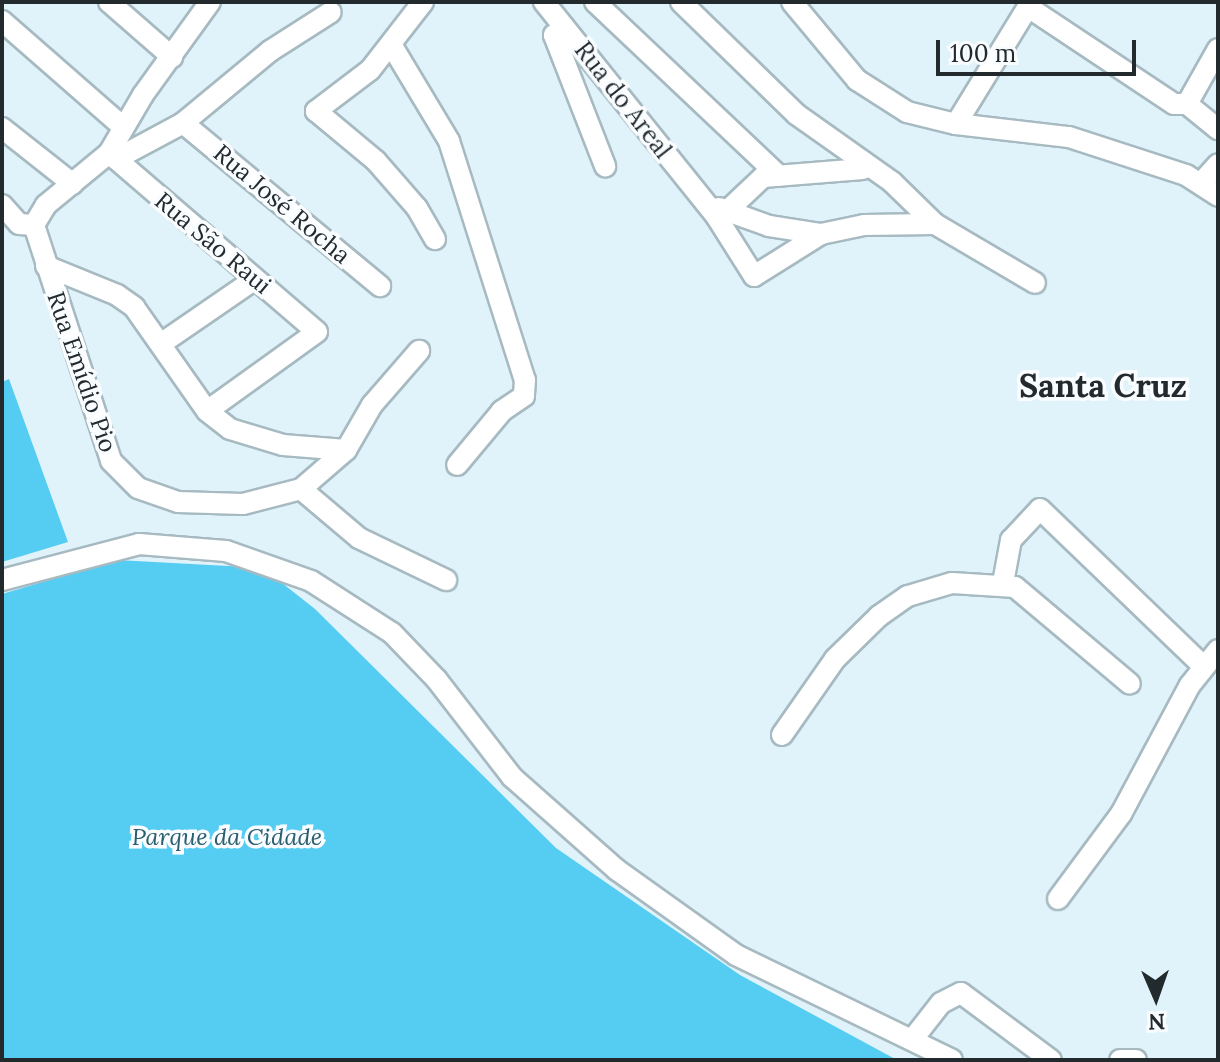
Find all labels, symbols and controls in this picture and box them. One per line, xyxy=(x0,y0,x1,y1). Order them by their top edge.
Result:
scale bar xyxy=(940,24,1140,74)
street label: Rua do Areal xyxy=(569,36,677,164)
text: 100 m xyxy=(950,38,1016,69)
street label: Rua José Rocha xyxy=(208,138,356,270)
street label: Rua São Raui xyxy=(149,186,277,300)
street label: Rua Emídio Pio xyxy=(41,288,123,456)
district label: Santa Cruz xyxy=(1019,367,1187,405)
park label: Parque da Cidade xyxy=(132,823,322,851)
north arrow xyxy=(1116,958,1196,1038)
text: N xyxy=(1148,1008,1166,1036)

